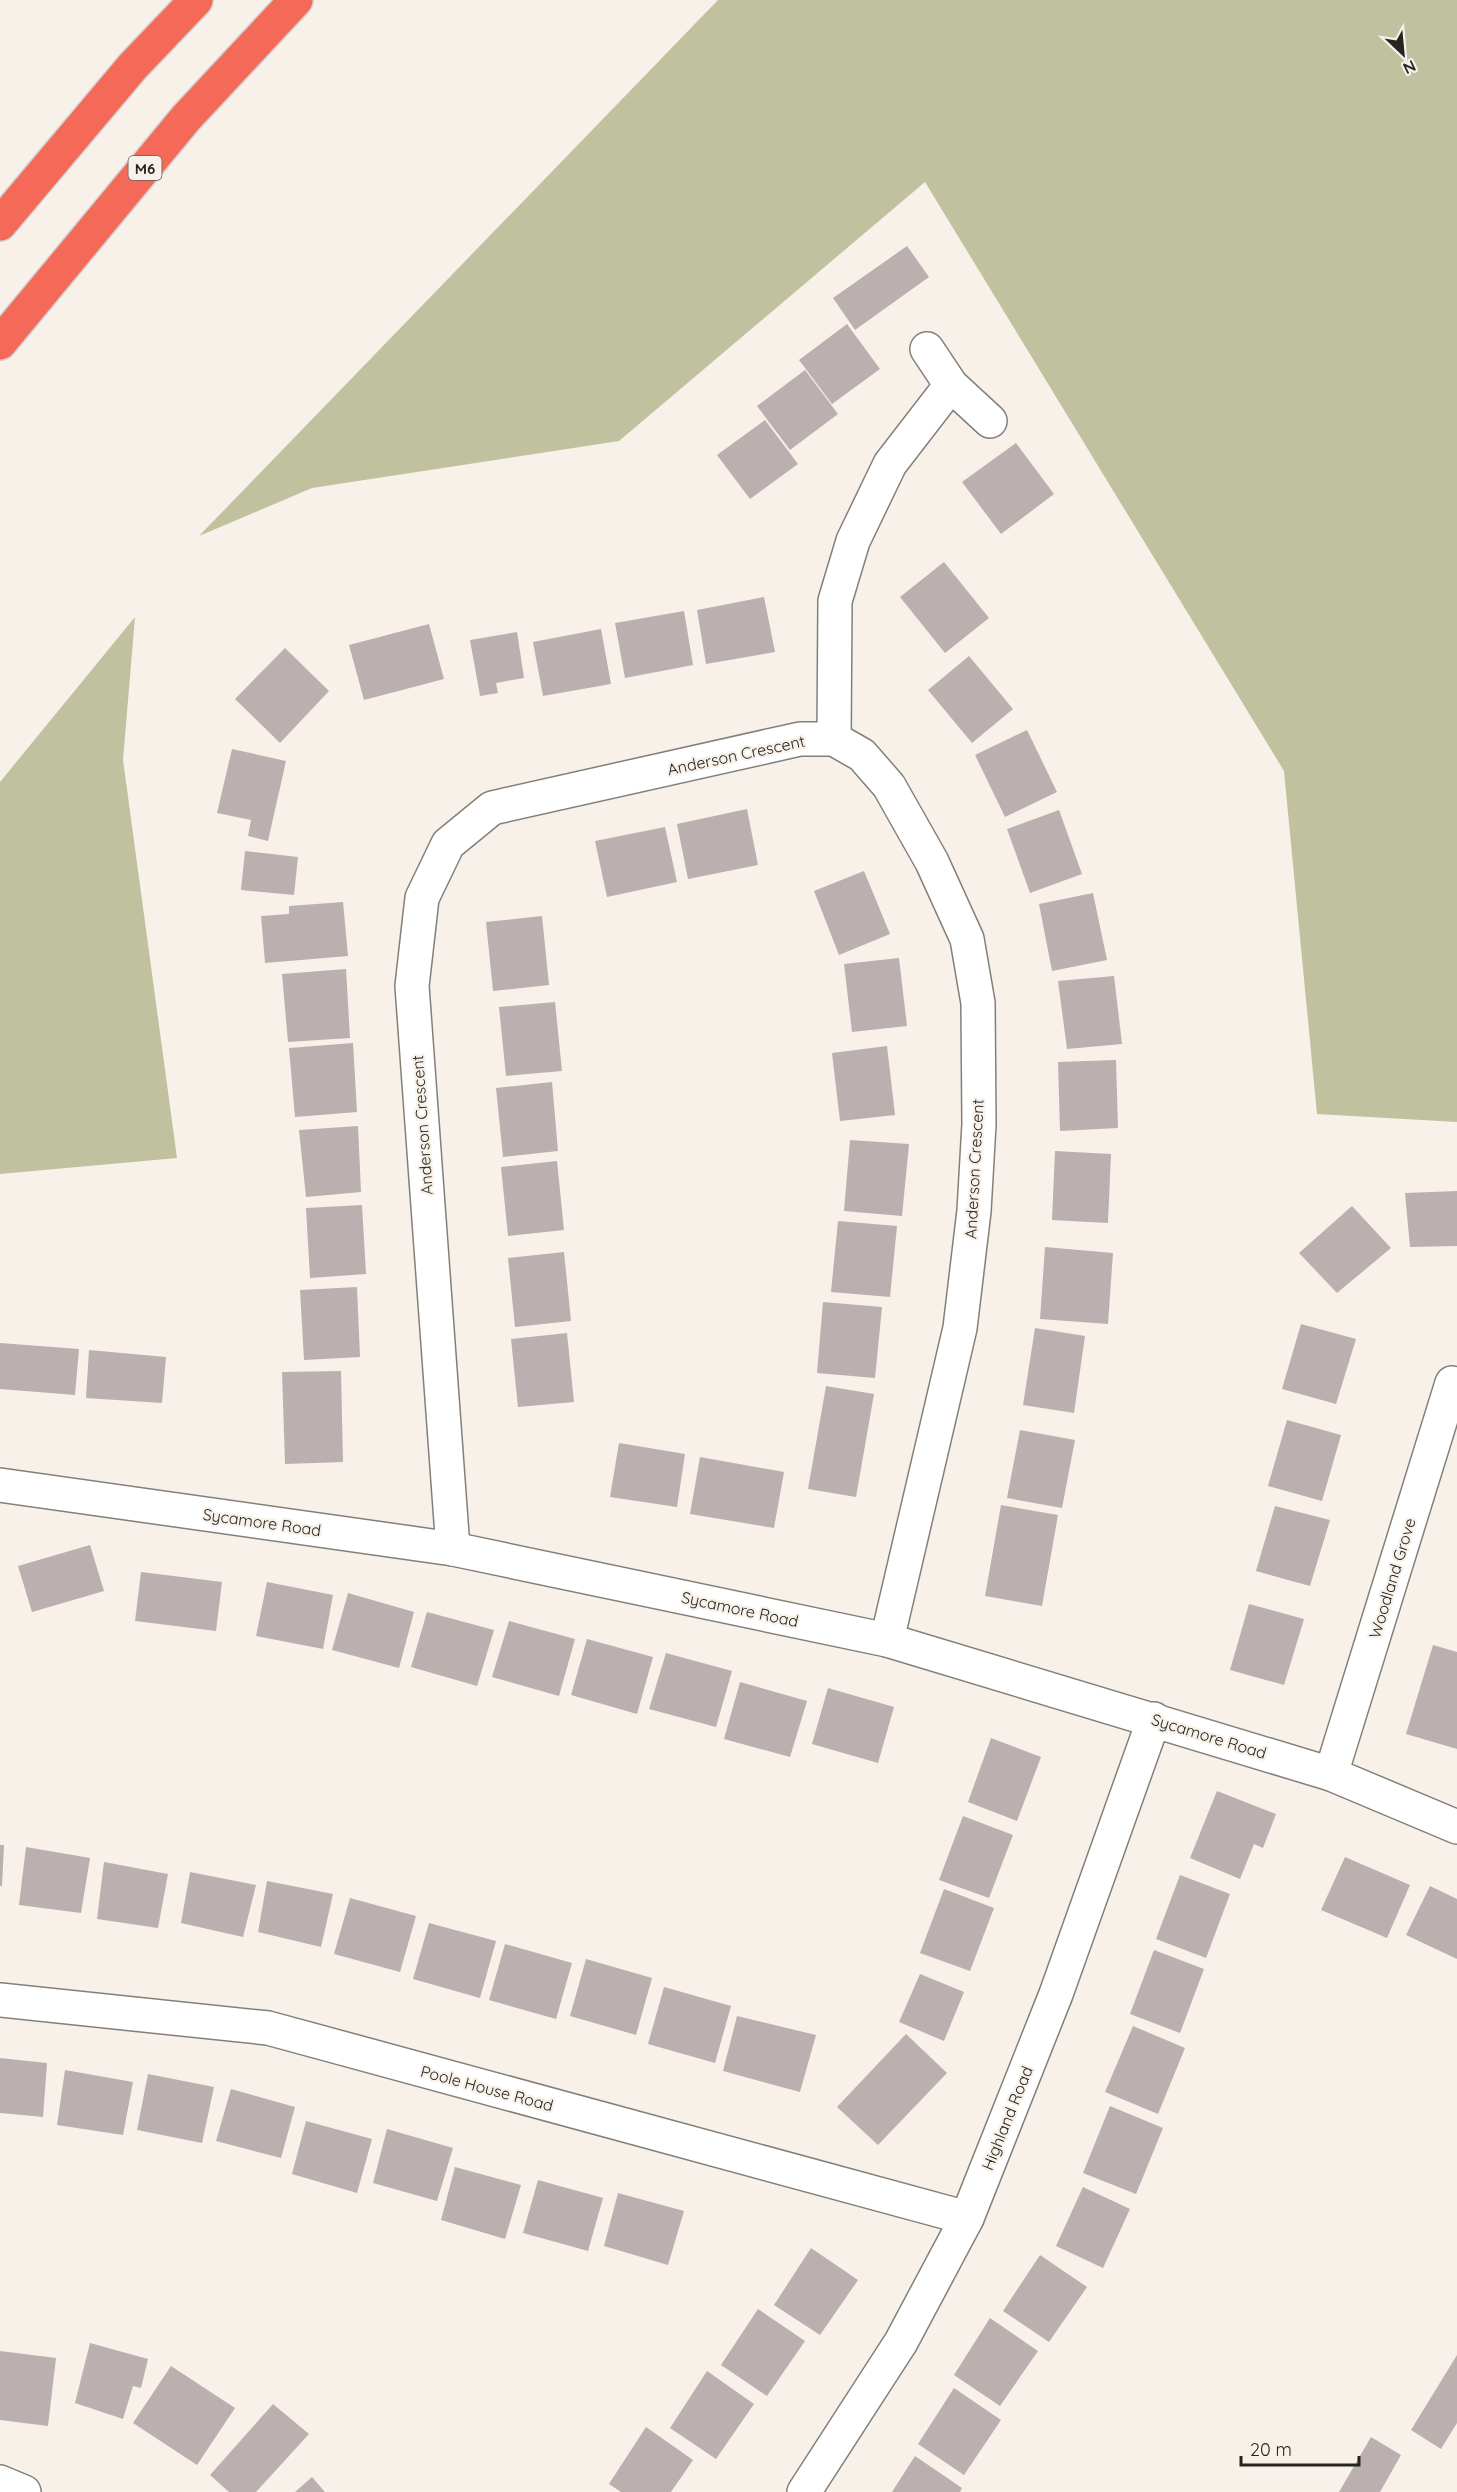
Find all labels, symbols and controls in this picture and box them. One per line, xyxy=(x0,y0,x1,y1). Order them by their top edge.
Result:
north arrow xyxy=(1373,24,1433,84)
text: N xyxy=(1400,56,1419,79)
road number: M6 xyxy=(128,156,162,180)
street label: Anderson Crescent xyxy=(665,731,807,779)
street label: Anderson Crescent xyxy=(407,1054,437,1196)
street label: Anderson Crescent xyxy=(960,1099,988,1239)
street label: Sycamore Road xyxy=(202,1504,322,1540)
street label: Woodland Grove xyxy=(1364,1515,1420,1641)
street label: Sycamore Road xyxy=(680,1587,800,1631)
street label: Sycamore Road xyxy=(1149,1709,1269,1763)
street label: Poole House Road xyxy=(418,2061,556,2115)
street label: Highland Road xyxy=(977,2063,1037,2173)
scale bar xyxy=(1241,2429,1360,2467)
text: 20 m xyxy=(1250,2438,1292,2461)

